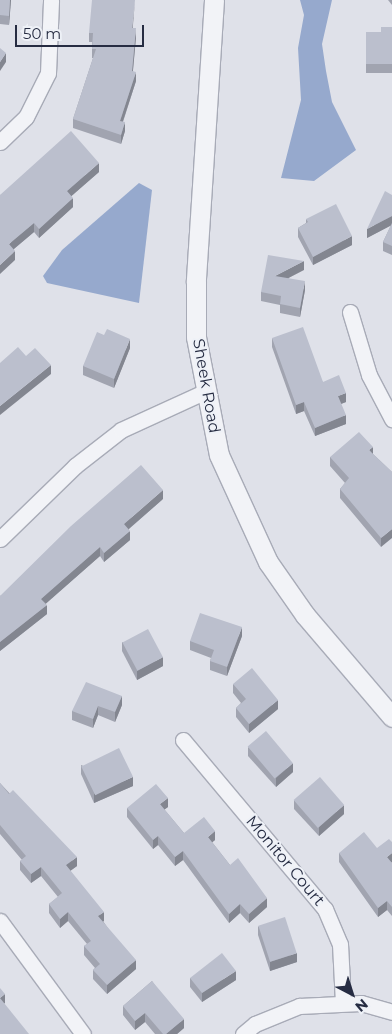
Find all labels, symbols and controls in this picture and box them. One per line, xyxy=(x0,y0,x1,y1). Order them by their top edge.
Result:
scale bar xyxy=(18,15,146,47)
text: 50 m xyxy=(23,24,61,43)
street label: Sheek Road xyxy=(188,337,224,435)
street label: Monitor Court xyxy=(242,812,328,910)
north arrow xyxy=(327,969,377,1019)
text: N xyxy=(352,995,372,1016)

